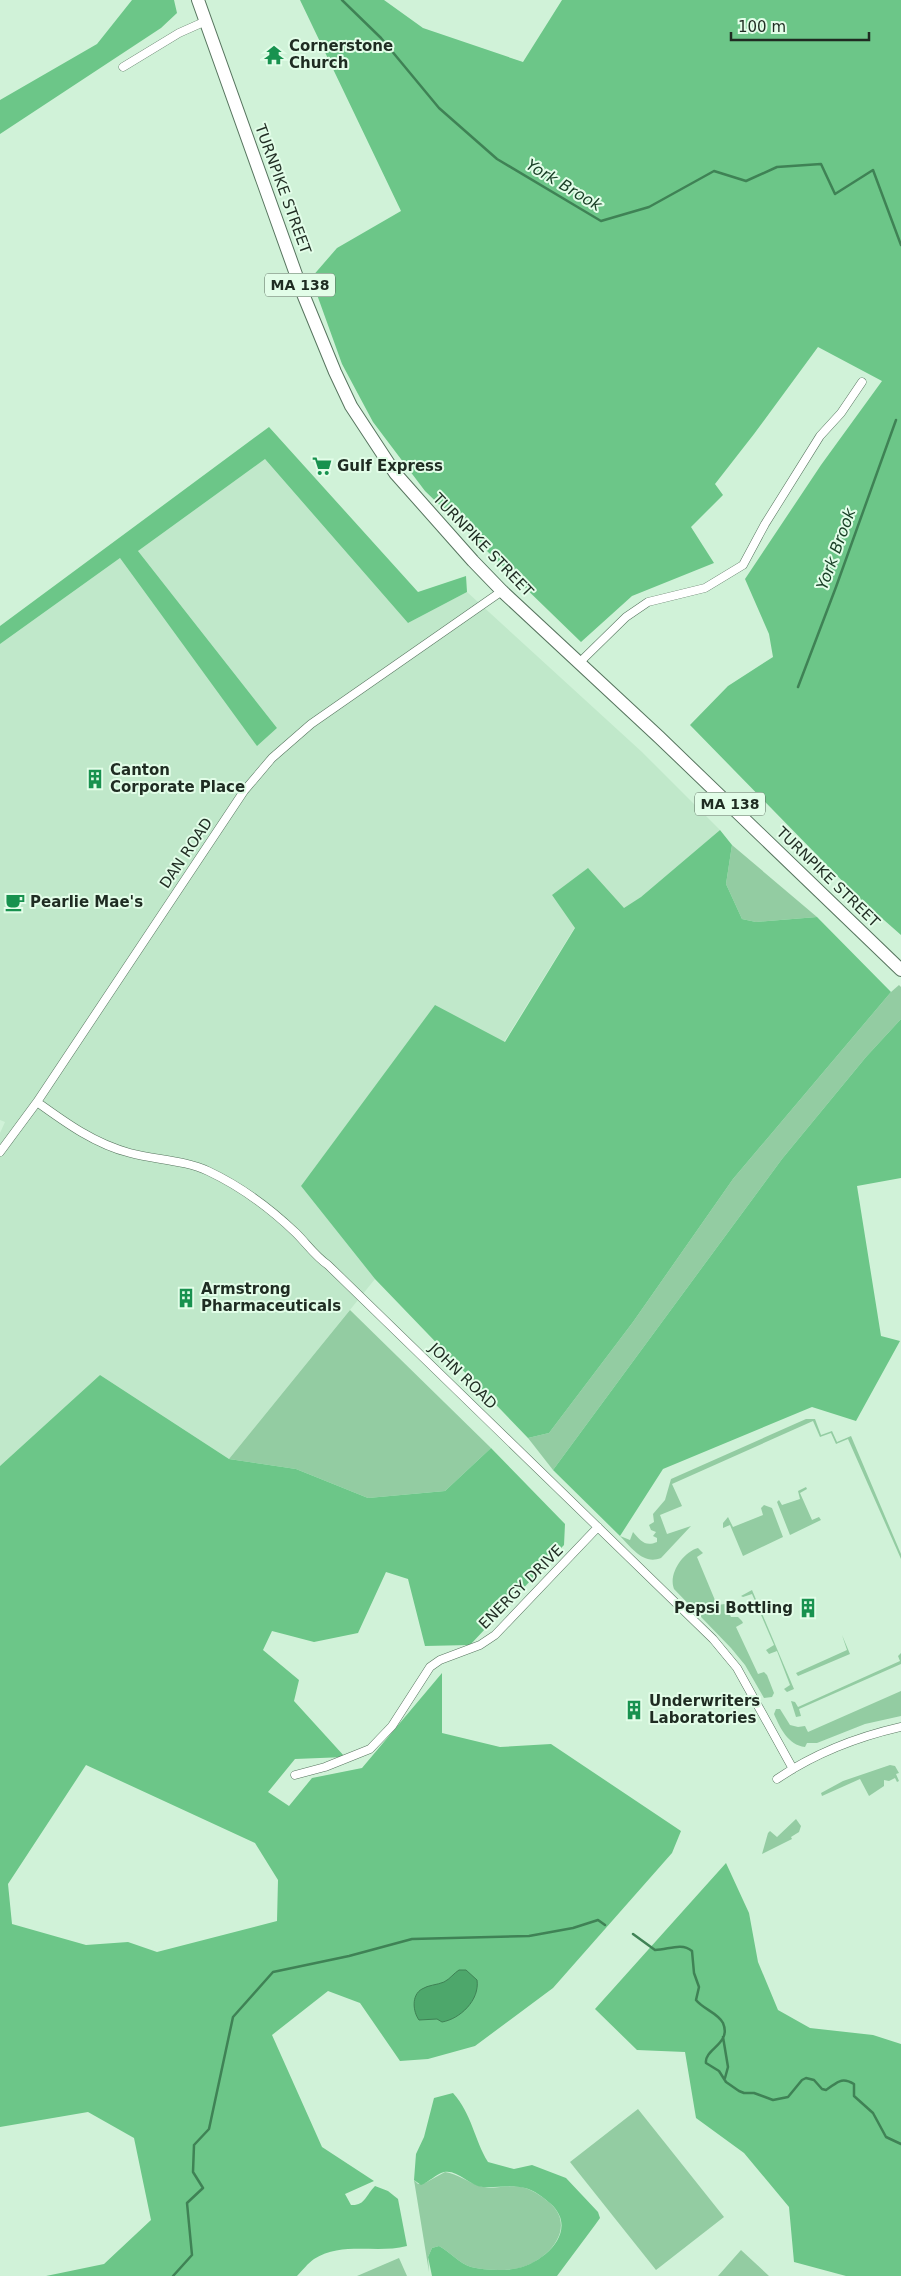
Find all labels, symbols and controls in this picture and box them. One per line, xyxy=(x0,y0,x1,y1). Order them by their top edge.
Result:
scale bar xyxy=(731,10,868,42)
text: 100 m xyxy=(738,18,786,36)
place label: Cornerstone Church xyxy=(289,37,393,72)
temple icon: Cornerstone Church xyxy=(263,44,285,66)
street label: TURNPIKE STREET xyxy=(251,121,315,257)
water label: York Brook xyxy=(523,155,606,215)
road number: MA 138 xyxy=(265,274,335,296)
supermarket icon: Gulf Express xyxy=(311,455,333,477)
place label: Gulf Express xyxy=(337,457,443,475)
street label: TURNPIKE STREET xyxy=(428,489,537,601)
water label: York Brook xyxy=(813,505,860,592)
place label: Canton Corporate Place xyxy=(110,761,245,796)
building icon: Canton Corporate Place xyxy=(84,768,106,790)
road number: MA 138 xyxy=(695,792,765,816)
street label: DAN ROAD xyxy=(156,814,216,892)
street label: TURNPIKE STREET xyxy=(772,822,884,931)
cafe icon: Pearlie Mae's xyxy=(4,891,26,913)
place label: Pearlie Mae's xyxy=(30,893,143,911)
place label: Armstrong Pharmaceuticals xyxy=(201,1280,341,1315)
building icon: Armstrong Pharmaceuticals xyxy=(175,1287,197,1309)
street label: JOHN ROAD xyxy=(425,1339,501,1413)
street label: ENERGY DRIVE xyxy=(475,1541,567,1633)
building icon: Pepsi Bottling xyxy=(797,1597,819,1619)
place label: Pepsi Bottling xyxy=(674,1599,793,1617)
place label: Underwriters Laboratories xyxy=(649,1692,760,1727)
building icon: Underwriters Laboratories xyxy=(623,1699,645,1721)

